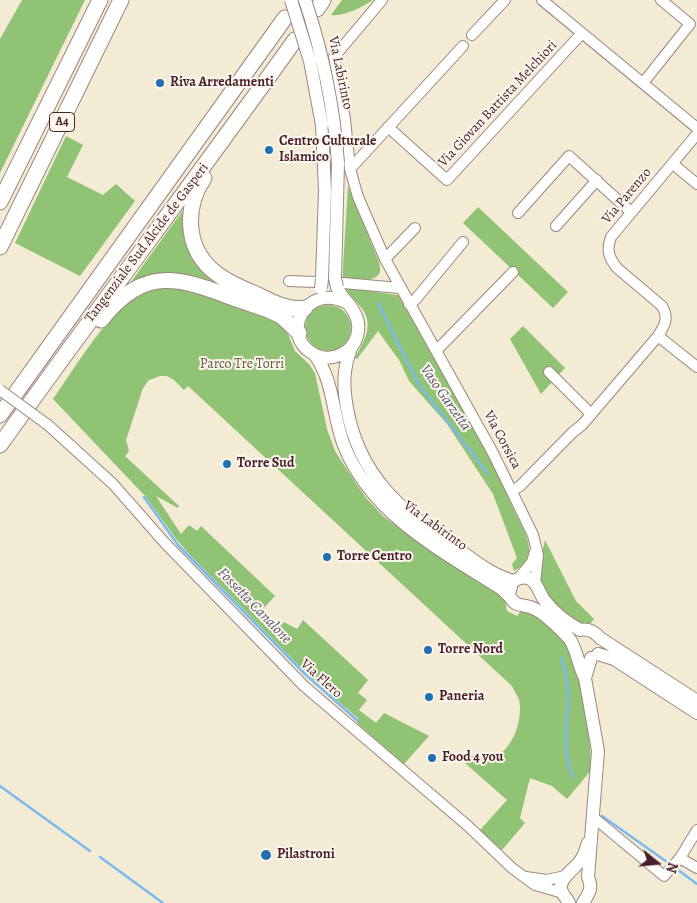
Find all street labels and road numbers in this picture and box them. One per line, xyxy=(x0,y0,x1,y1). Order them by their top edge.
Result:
street label: Via Labirinto xyxy=(324,35,356,111)
street label: Via Giovan Battista Melchiori xyxy=(435,37,561,171)
road number: A4 xyxy=(50,112,74,132)
street label: Tangenziale Sud Alcide de Gasperi xyxy=(81,160,213,326)
street label: Via Parenzo xyxy=(599,165,655,227)
street label: Via Corsica xyxy=(480,408,524,472)
street label: Via Labirinto xyxy=(400,497,470,555)
street label: Via Flero xyxy=(297,656,345,702)

